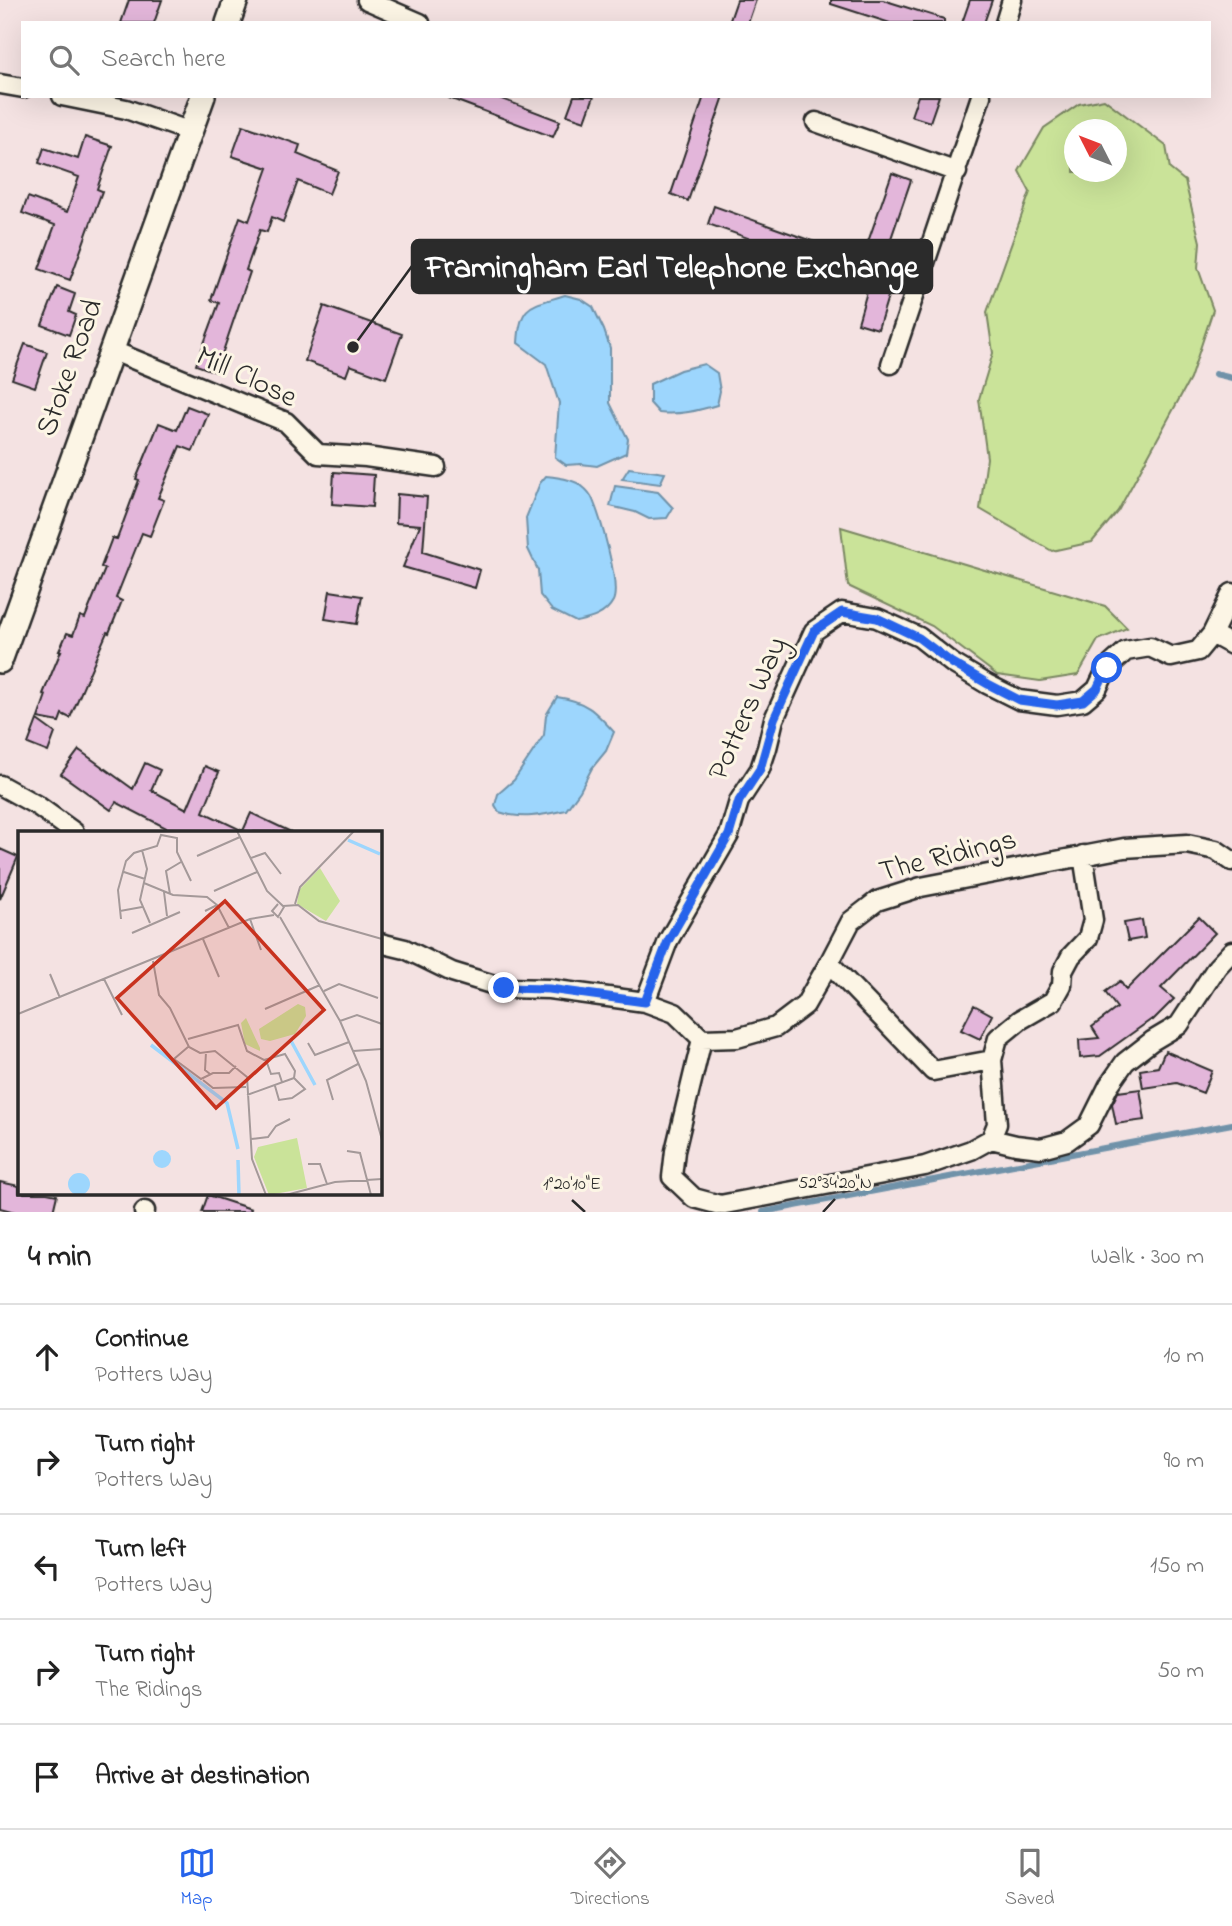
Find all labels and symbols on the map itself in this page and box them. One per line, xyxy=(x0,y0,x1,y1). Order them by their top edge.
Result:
north arrow xyxy=(1064,119,1127,182)
callout: Framingham Earl Telephone Exchange xyxy=(412,240,932,293)
text: Framingham Earl Telephone Exchange xyxy=(424,246,920,294)
street label: Stoke Road xyxy=(26,293,116,443)
street label: Mill Close xyxy=(188,335,304,421)
street label: Potters Way xyxy=(698,630,800,788)
route start xyxy=(1091,652,1122,683)
street label: The Ridings xyxy=(875,819,1021,895)
inset map xyxy=(18,831,382,1195)
route end xyxy=(488,972,519,1003)
text: 52°34'20"N xyxy=(798,1171,872,1197)
text: 1°20'10"E xyxy=(543,1172,601,1198)

